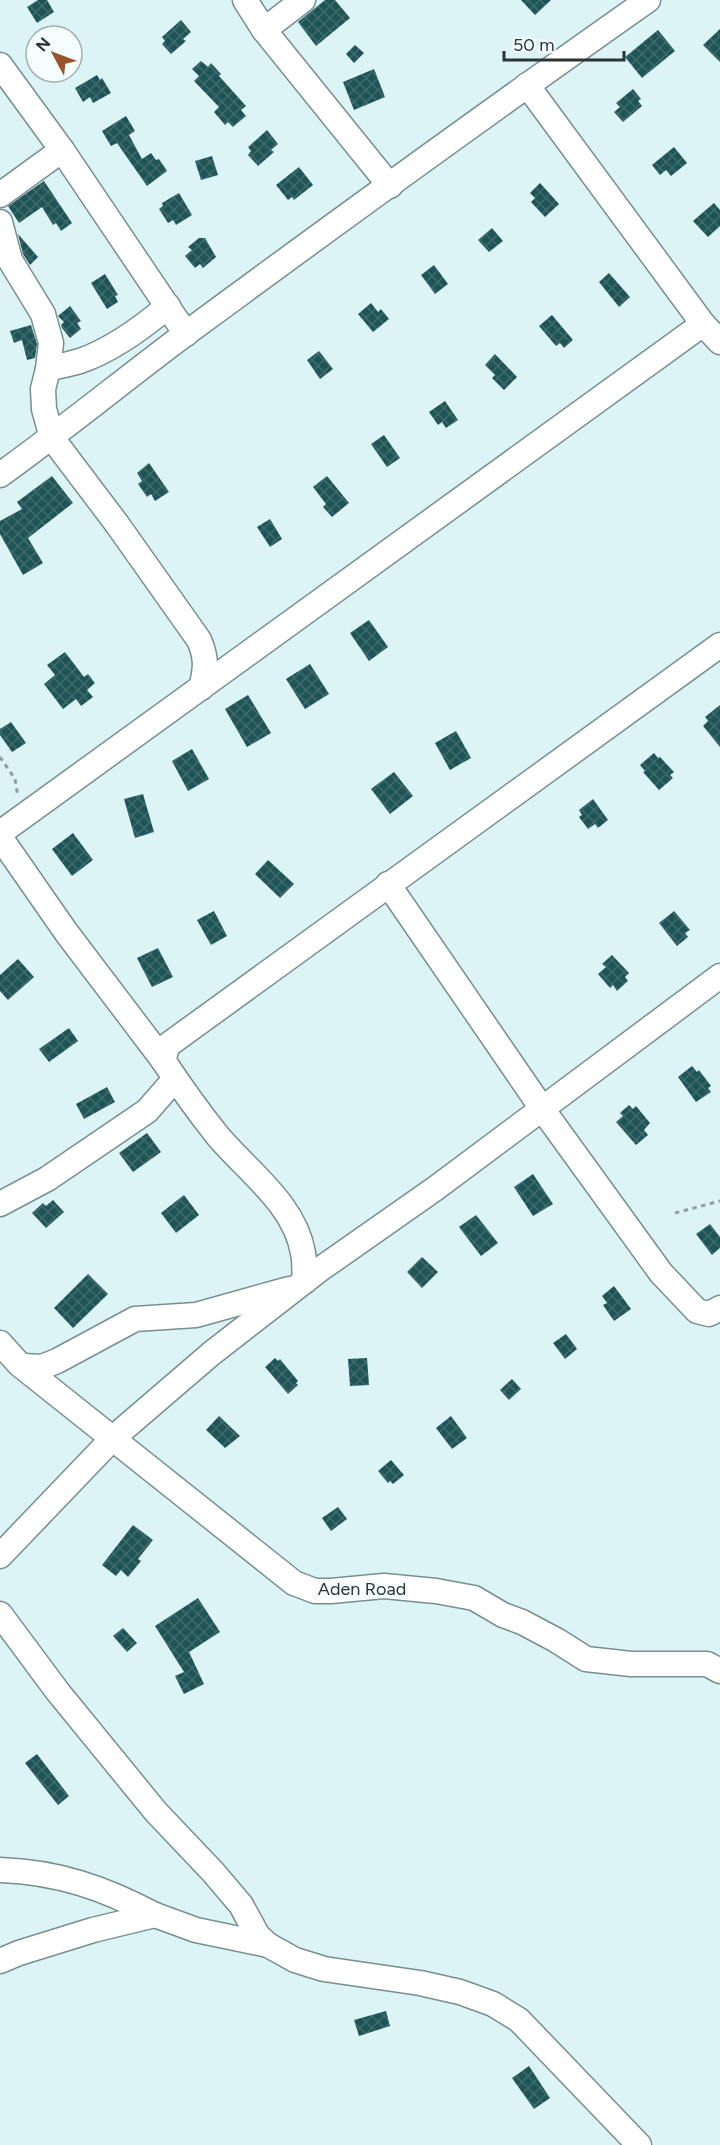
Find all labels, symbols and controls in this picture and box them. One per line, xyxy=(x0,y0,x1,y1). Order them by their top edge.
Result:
north arrow xyxy=(24,24,84,84)
scale bar xyxy=(504,24,624,62)
text: N xyxy=(32,34,54,55)
text: 50 m xyxy=(513,34,555,56)
street label: Aden Road xyxy=(318,1578,406,1600)

